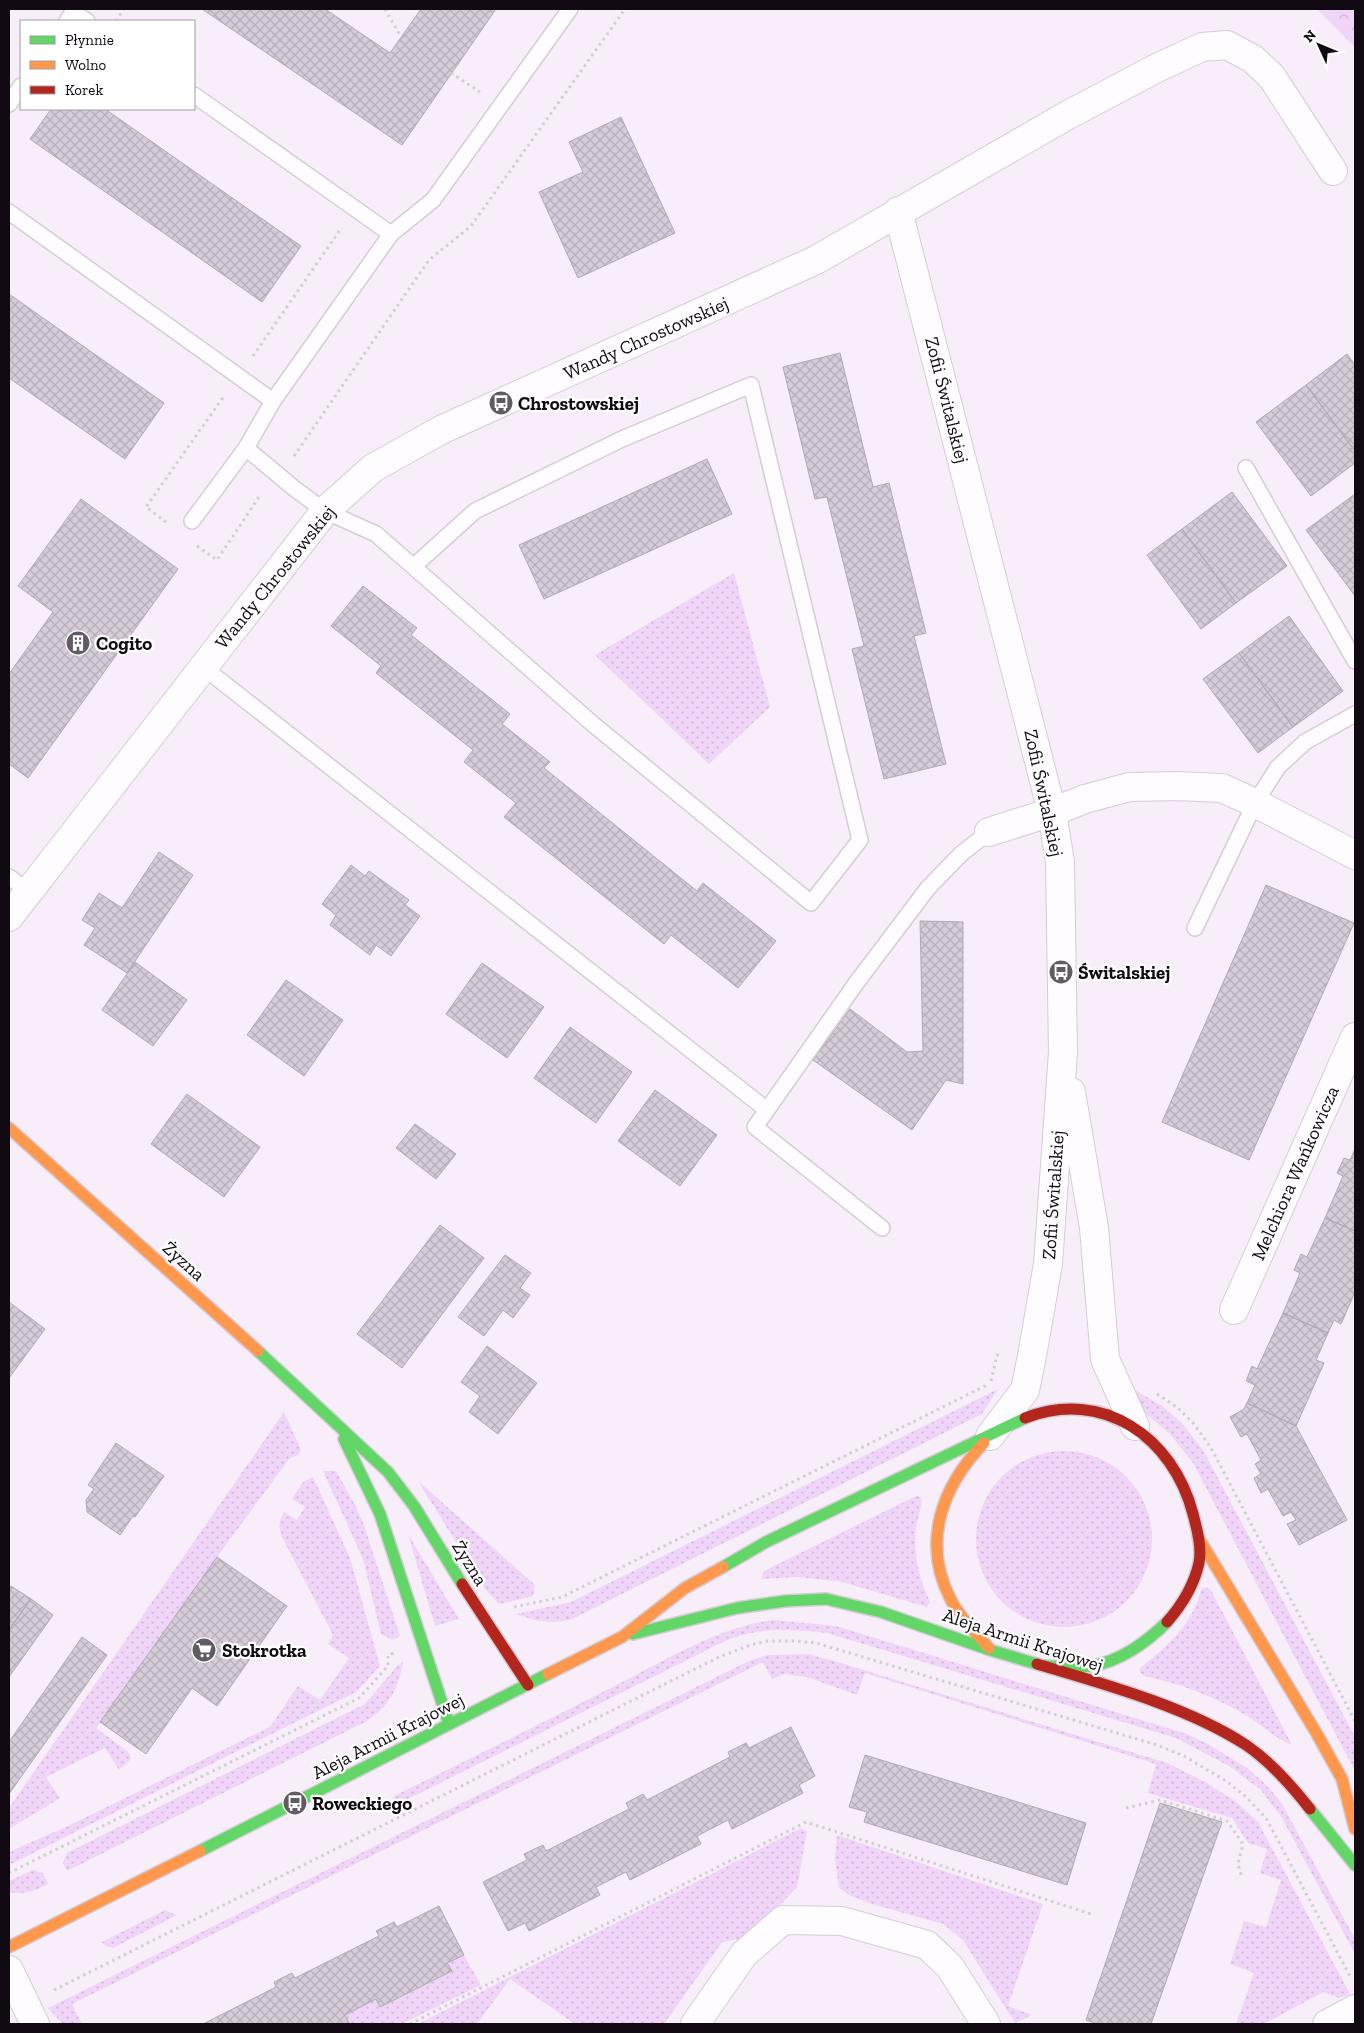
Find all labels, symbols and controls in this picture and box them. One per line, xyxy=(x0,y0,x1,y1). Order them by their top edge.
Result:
legend xyxy=(20,20,195,110)
north arrow xyxy=(1294,20,1344,70)
text: N xyxy=(1300,26,1320,46)
text: Płynnie xyxy=(65,31,114,49)
text: Wolno xyxy=(65,56,107,74)
text: Korek xyxy=(65,81,103,99)
street label: Wandy Chrostowskiej xyxy=(560,291,732,385)
street label: Zofii Świtalskiej xyxy=(920,334,974,466)
bus stop icon: Chrostowskiej xyxy=(488,390,514,416)
place label: Chrostowskiej xyxy=(518,392,639,415)
street label: Wandy Chrostowskiej xyxy=(210,501,340,653)
building icon: Cogito xyxy=(65,630,91,656)
place label: Cogito xyxy=(96,632,152,655)
street label: Zofii Świtalskiej xyxy=(1019,727,1069,859)
bus stop icon: Świtalskiej xyxy=(1048,959,1074,985)
place label: Świtalskiej xyxy=(1078,961,1170,984)
street label: Melchiora Wańkowicza xyxy=(1246,1082,1344,1264)
street label: Zofii Świtalskiej xyxy=(1037,1130,1069,1260)
street label: Żyzna xyxy=(158,1236,210,1286)
street label: Żyzna xyxy=(447,1536,493,1590)
street label: Aleja Armii Krajowej xyxy=(940,1603,1106,1677)
supermarket icon: Stokrotka xyxy=(191,1637,217,1663)
place label: Stokrotka xyxy=(222,1639,307,1662)
street label: Aleja Armii Krajowej xyxy=(308,1688,468,1784)
bus stop icon: Roweckiego xyxy=(282,1790,308,1816)
place label: Roweckiego xyxy=(312,1792,412,1815)

